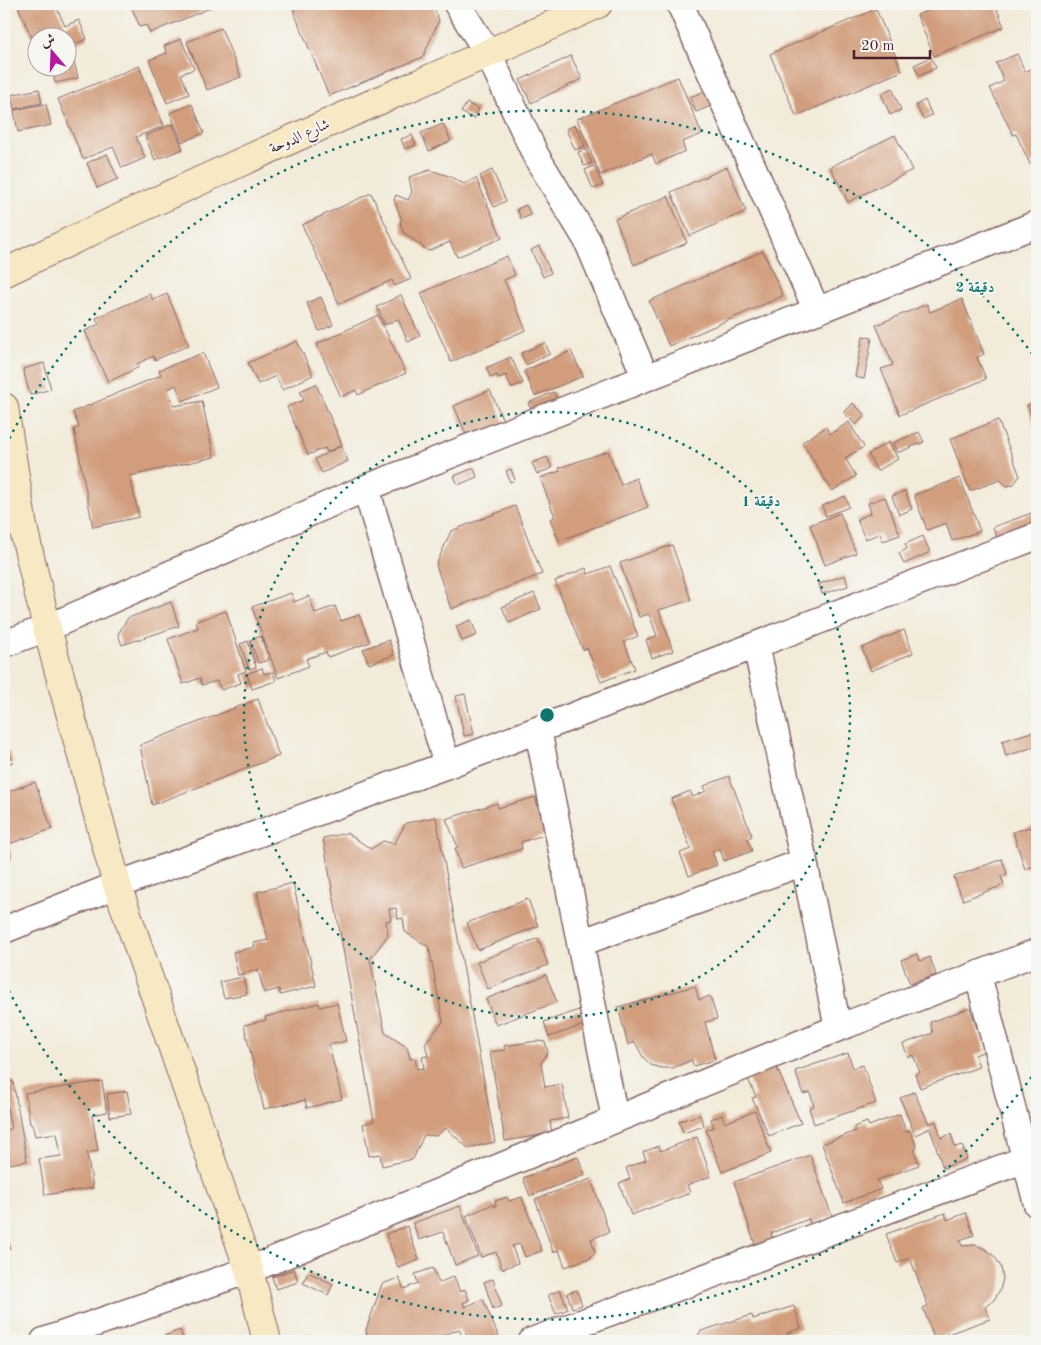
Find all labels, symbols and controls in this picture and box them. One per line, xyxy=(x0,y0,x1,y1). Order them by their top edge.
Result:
north arrow xyxy=(28,28,78,78)
scale bar xyxy=(854,28,930,60)
text: ش xyxy=(39,32,57,50)
text: 20 m xyxy=(861,39,895,54)
street label: شارع الدوحة xyxy=(268,117,334,160)
text: 2 دقيقة xyxy=(955,281,995,296)
text: 1 دقيقة xyxy=(741,495,781,510)
centre of rings xyxy=(538,706,556,724)

